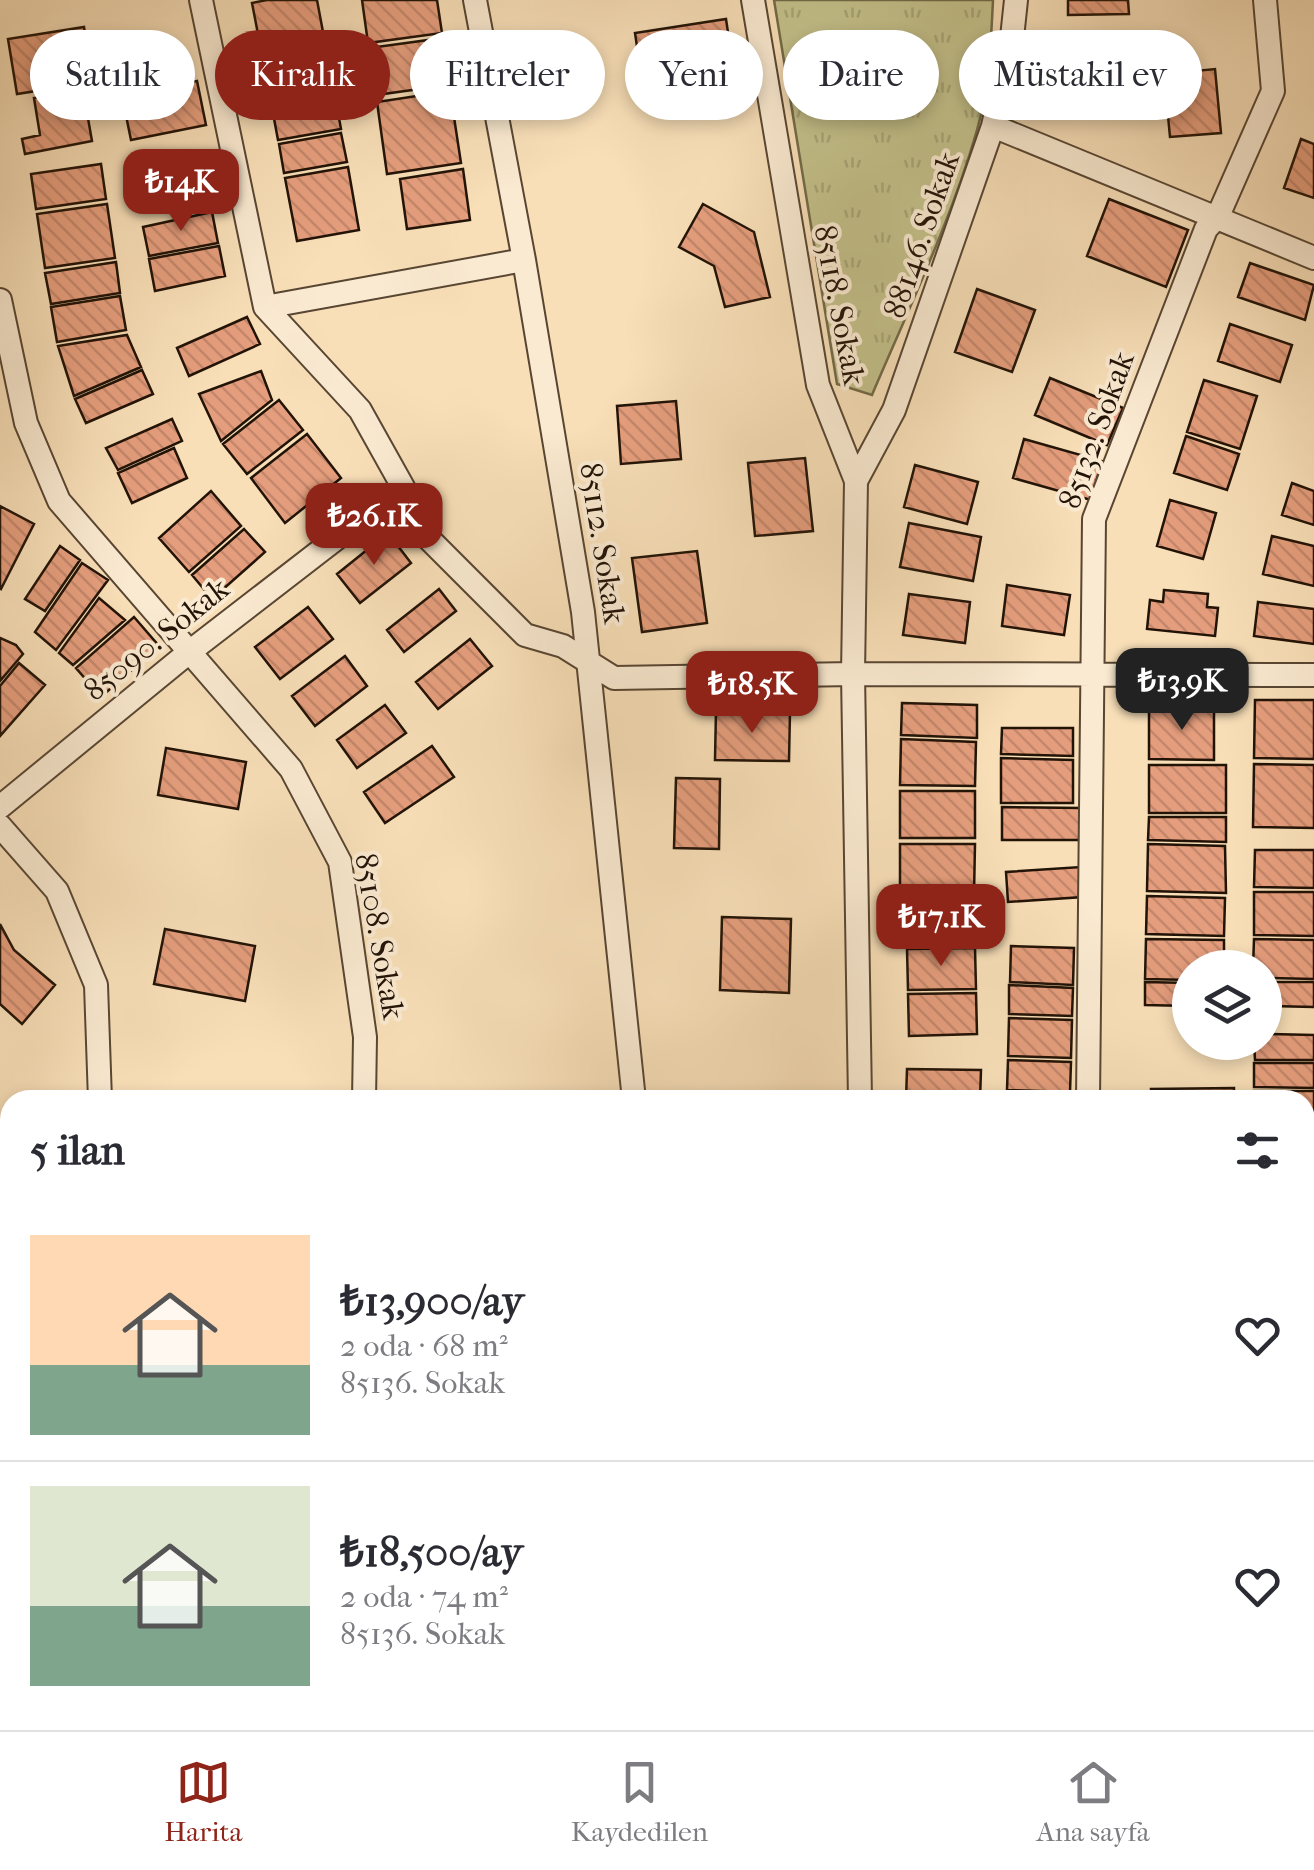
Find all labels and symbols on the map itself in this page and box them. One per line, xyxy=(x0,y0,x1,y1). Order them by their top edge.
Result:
street label: 88146. Sokak xyxy=(876,147,967,323)
pin: ₺14K xyxy=(122,149,240,234)
street label: 85118. Sokak xyxy=(806,222,873,389)
street label: 85132. Sokak xyxy=(1051,346,1142,514)
street label: 85112. Sokak xyxy=(572,460,634,627)
pin: ₺26.1K xyxy=(293,483,455,568)
street label: 85090. Sokak xyxy=(77,570,236,709)
pin: ₺13.9K xyxy=(1101,648,1263,733)
pin: ₺18.5K xyxy=(671,651,833,736)
street label: 85108. Sokak xyxy=(347,850,412,1023)
pin: ₺17.1K xyxy=(860,884,1022,969)

